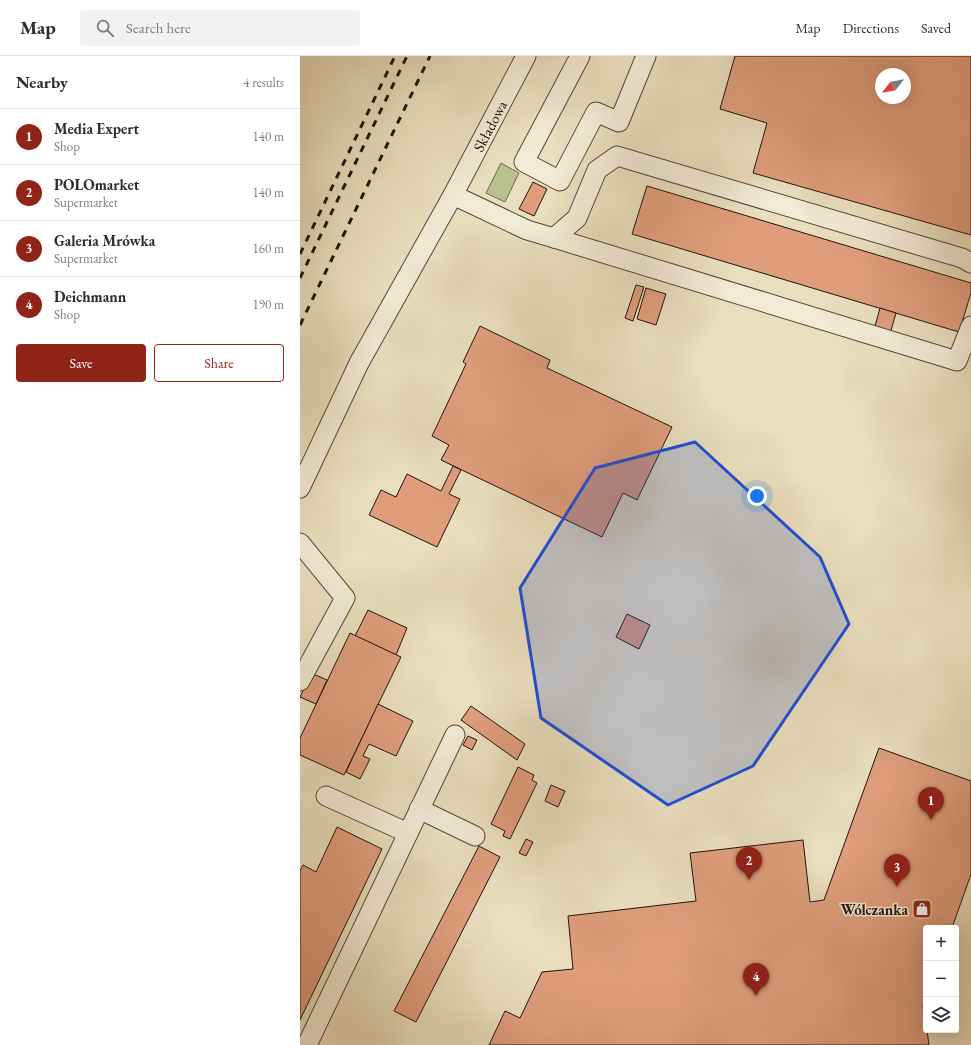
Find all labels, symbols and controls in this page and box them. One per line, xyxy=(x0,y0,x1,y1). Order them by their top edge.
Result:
search box xyxy=(80,10,360,46)
text: Map xyxy=(20,15,56,40)
icon: search xyxy=(94,17,116,39)
text: Search here xyxy=(126,18,191,37)
text: Map xyxy=(795,19,821,37)
text: Directions xyxy=(843,19,899,37)
text: Saved xyxy=(921,19,951,37)
north arrow xyxy=(875,68,911,104)
text: Nearby xyxy=(16,71,68,93)
text: 4 results xyxy=(243,74,284,91)
street label: Składowa xyxy=(468,97,511,155)
text: Media Expert xyxy=(54,119,139,138)
text: 1 xyxy=(26,128,32,145)
text: 140 m xyxy=(253,128,284,145)
text: Shop xyxy=(54,138,80,155)
text: POLOmarket xyxy=(54,175,139,194)
text: 2 xyxy=(26,184,32,201)
text: 140 m xyxy=(253,184,284,201)
text: Supermarket xyxy=(54,194,118,211)
text: Galeria Mrówka xyxy=(54,231,155,250)
text: 3 xyxy=(26,240,32,257)
text: 160 m xyxy=(253,240,284,257)
text: Supermarket xyxy=(54,250,118,267)
text: Deichmann xyxy=(54,287,126,306)
text: 4 xyxy=(26,296,32,313)
text: 190 m xyxy=(253,296,284,313)
text: Shop xyxy=(54,306,80,323)
button: Save xyxy=(16,344,146,382)
button: Share xyxy=(154,344,284,382)
your location xyxy=(747,486,767,506)
pin: 1 xyxy=(918,787,944,820)
pin: 2 xyxy=(736,847,762,880)
pin: 3 xyxy=(884,854,910,887)
shop icon: Wólczanka xyxy=(911,898,933,920)
place label: Wólczanka xyxy=(841,900,908,919)
map controls xyxy=(923,925,959,1033)
button: + xyxy=(923,925,959,961)
button: − xyxy=(923,961,959,997)
pin: 4 xyxy=(743,963,769,996)
button: layers xyxy=(923,997,959,1033)

